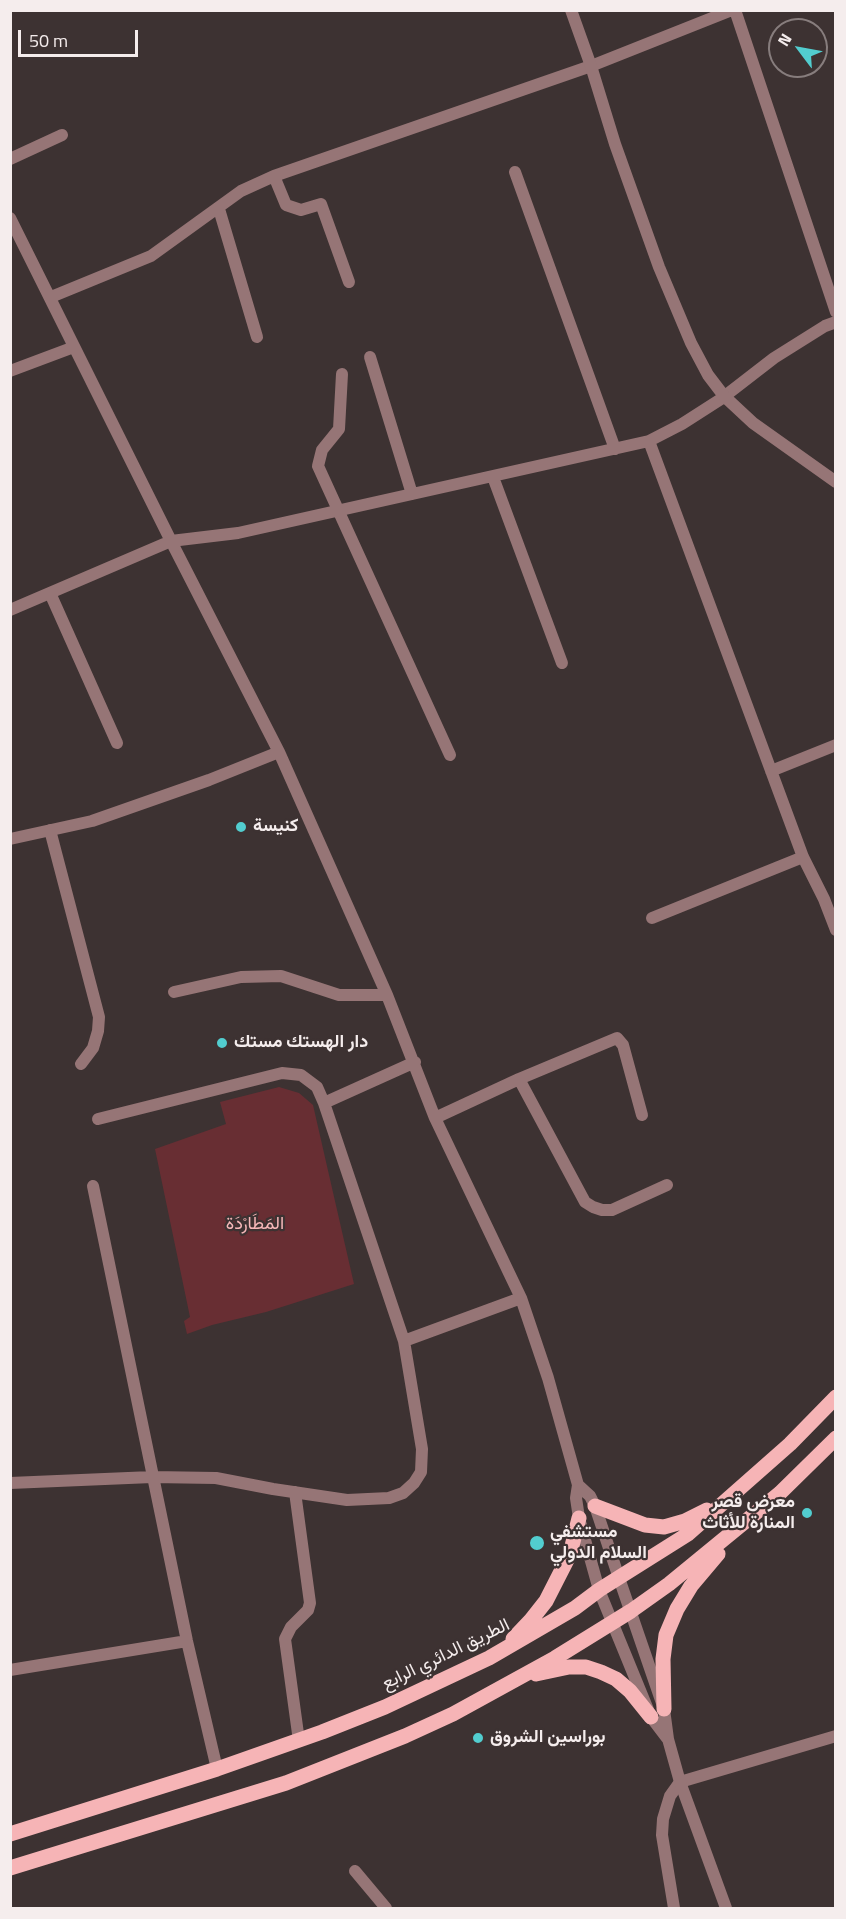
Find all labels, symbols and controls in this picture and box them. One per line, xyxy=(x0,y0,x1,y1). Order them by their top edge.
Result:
scale bar xyxy=(21,18,141,56)
north arrow xyxy=(768,18,828,78)
text: 50 m xyxy=(29,27,68,54)
text: N xyxy=(771,28,798,51)
place label: كنيسة xyxy=(253,816,299,838)
marker: كنيسة xyxy=(234,820,248,834)
place label: دار الهستك مستك xyxy=(234,1032,368,1054)
marker: دار الهستك مستك xyxy=(215,1036,229,1050)
park label: المَطَارْدَة xyxy=(226,1214,284,1236)
place label: معرض قصر المنارة للأثاث xyxy=(702,1492,795,1534)
marker: معرض قصر المنارة للأثاث xyxy=(800,1506,814,1520)
place label: مستشفي السلام الدولي xyxy=(550,1522,647,1564)
marker: مستشفي السلام الدولي xyxy=(528,1534,546,1552)
street label: الطريق الدائري الرابع xyxy=(379,1615,513,1695)
place label: بوراسين الشروق xyxy=(490,1727,606,1749)
marker: بوراسين الشروق xyxy=(471,1731,485,1745)

